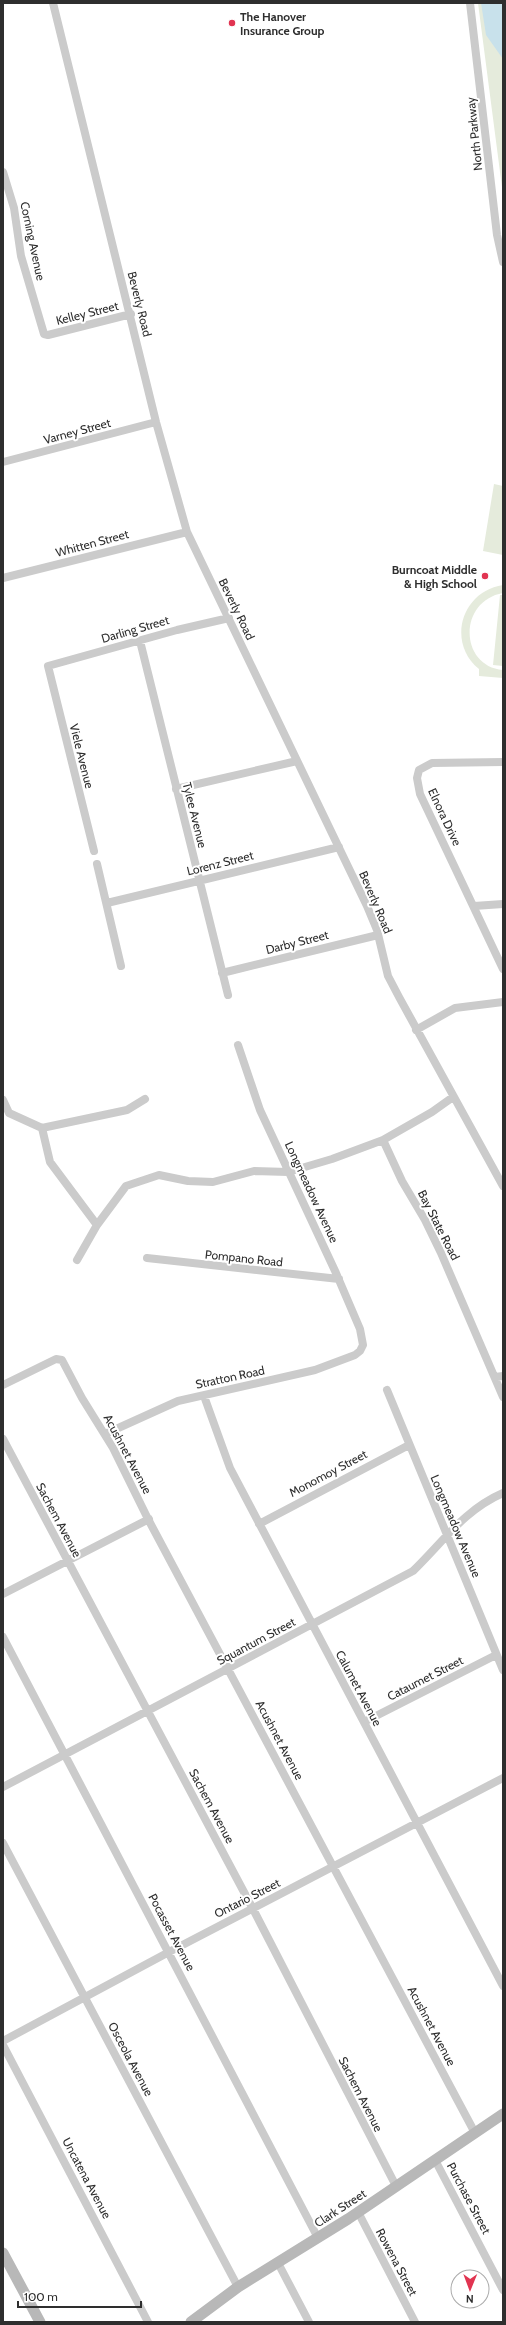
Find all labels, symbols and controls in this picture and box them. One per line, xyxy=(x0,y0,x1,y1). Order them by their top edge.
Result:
place label: The Hanover Insurance Group xyxy=(240,9,325,38)
marker: The Hanover Insurance Group xyxy=(227,18,237,28)
street label: North Parkway xyxy=(463,97,485,171)
street label: Corning Avenue xyxy=(17,200,49,282)
street label: Beverly Road xyxy=(125,270,155,338)
street label: Kelley Street xyxy=(54,298,120,328)
street label: Varney Street xyxy=(42,415,112,447)
street label: Whitten Street xyxy=(54,526,130,560)
place label: Burncoat Middle & High School xyxy=(392,562,477,591)
marker: Burncoat Middle & High School xyxy=(480,571,490,581)
street label: Beverly Road xyxy=(216,576,258,642)
street label: Darling Street xyxy=(99,612,171,646)
street label: Viele Avenue xyxy=(67,722,97,790)
street label: Tylee Avenue xyxy=(180,781,210,849)
street label: Elnora Drive xyxy=(425,786,465,848)
street label: Lorenz Street xyxy=(185,847,255,879)
street label: Beverly Road xyxy=(356,868,396,936)
street label: Darby Street xyxy=(264,927,330,957)
street label: Longmeadow Avenue xyxy=(282,1139,342,1245)
street label: Bay State Road xyxy=(415,1187,463,1263)
street label: Pompano Road xyxy=(204,1246,284,1270)
street label: Stratton Road xyxy=(194,1362,266,1392)
street label: Acushnet Avenue xyxy=(101,1412,155,1496)
street label: Monomoy Street xyxy=(286,1446,370,1500)
street label: Longmeadow Avenue xyxy=(428,1472,484,1580)
street label: Sachem Avenue xyxy=(33,1480,85,1560)
street label: Squantum Street xyxy=(214,1614,298,1668)
street label: Calumet Avenue xyxy=(333,1648,385,1728)
street label: Cataumet Street xyxy=(384,1652,466,1704)
street label: Acushnet Avenue xyxy=(253,1698,307,1782)
street label: Sachem Avenue xyxy=(186,1766,238,1846)
street label: Ontario Street xyxy=(211,1875,283,1921)
street label: Pocasset Avenue xyxy=(145,1891,199,1973)
street label: Acushnet Avenue xyxy=(405,1984,459,2068)
street label: Osceola Avenue xyxy=(105,2019,157,2099)
street label: Sachem Avenue xyxy=(336,2054,386,2134)
street label: Uncatena Avenue xyxy=(59,2135,115,2221)
street label: Purchase Street xyxy=(444,2160,494,2236)
street label: Clark Street xyxy=(311,2186,369,2230)
street label: Rowena Street xyxy=(373,2226,421,2298)
north arrow xyxy=(450,2269,490,2309)
scale bar xyxy=(18,2283,141,2309)
text: 100 m xyxy=(24,2289,58,2304)
text: N xyxy=(466,2292,474,2306)

